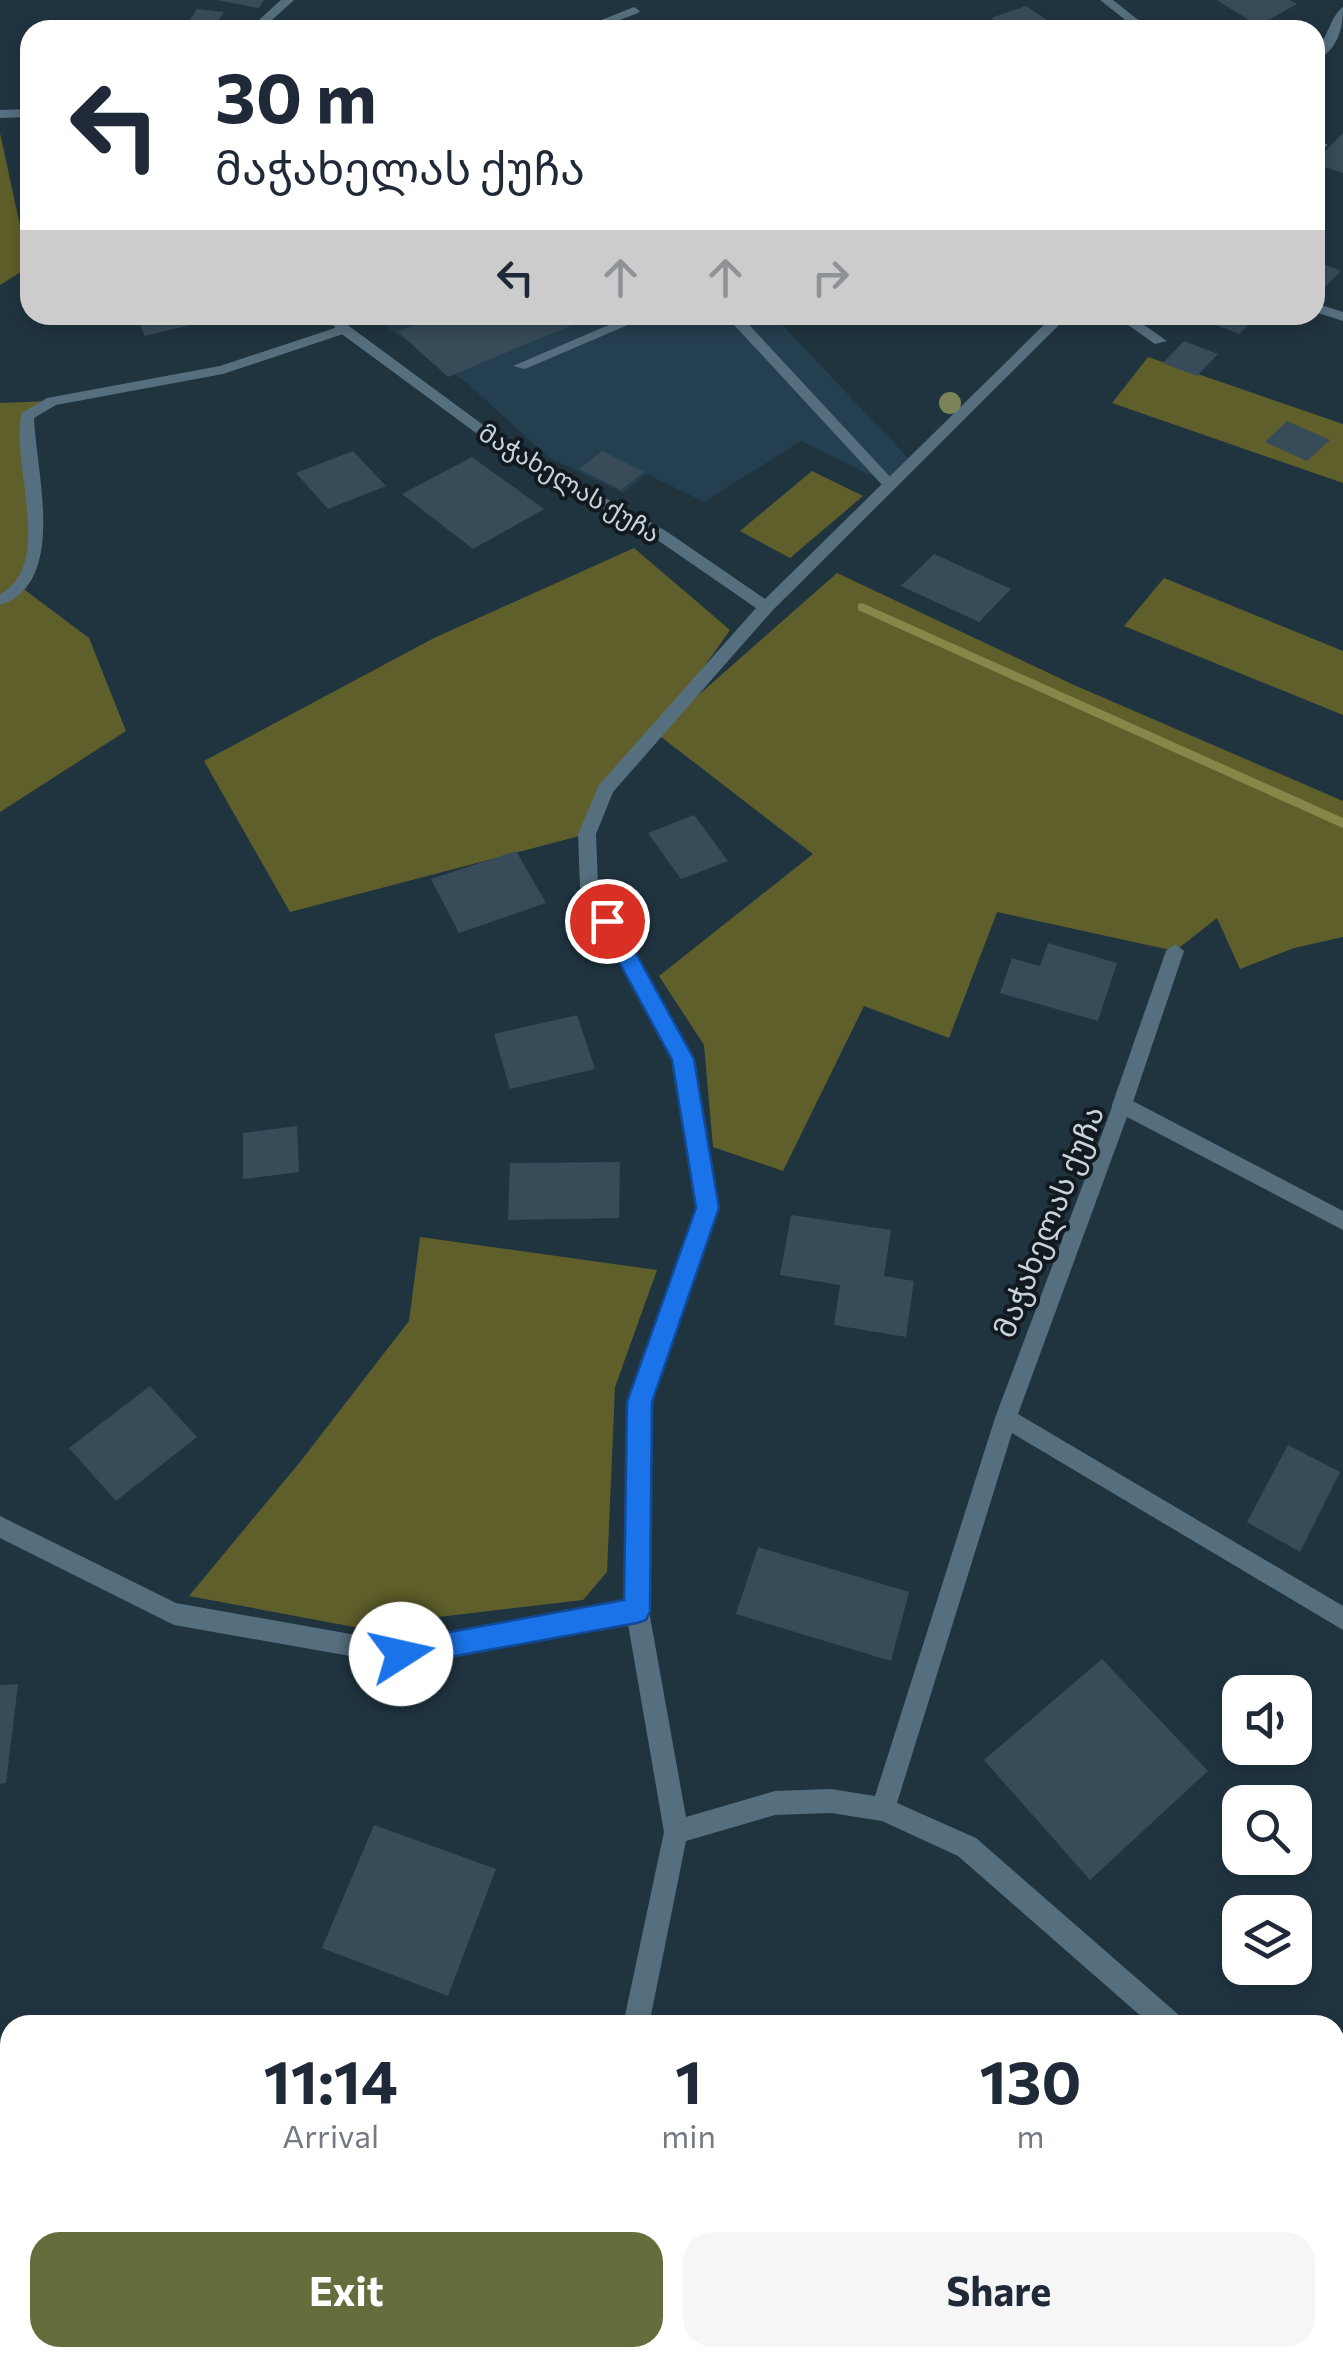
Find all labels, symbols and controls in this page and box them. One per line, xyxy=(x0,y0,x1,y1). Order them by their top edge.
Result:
text: 30 m xyxy=(215,52,377,137)
icon: left xyxy=(50,60,180,190)
text: მაჭახელას ქუჩა xyxy=(215,139,585,194)
icon: left xyxy=(488,250,543,305)
icon: ahead xyxy=(593,250,648,305)
icon: ahead xyxy=(698,250,753,305)
icon: right xyxy=(803,250,858,305)
street label: მაჭახელას ქუჩა xyxy=(473,416,666,550)
pin xyxy=(565,879,650,964)
icon: arrive xyxy=(580,894,635,949)
street label: მაჭახელას ქუჩა xyxy=(984,1100,1112,1343)
position arrow xyxy=(349,1602,453,1706)
map controls xyxy=(1222,1675,1312,1985)
button: sound xyxy=(1222,1675,1312,1765)
button: search xyxy=(1222,1785,1312,1875)
button: layers xyxy=(1222,1895,1312,1985)
text: 11:14 xyxy=(264,2043,398,2116)
text: 1 xyxy=(675,2043,702,2116)
text: 130 xyxy=(979,2043,1081,2116)
text: Arrival xyxy=(282,2115,379,2155)
text: min xyxy=(661,2115,716,2155)
text: m xyxy=(1016,2115,1044,2155)
button: Exit xyxy=(30,2232,663,2347)
button: Share xyxy=(683,2232,1315,2347)

